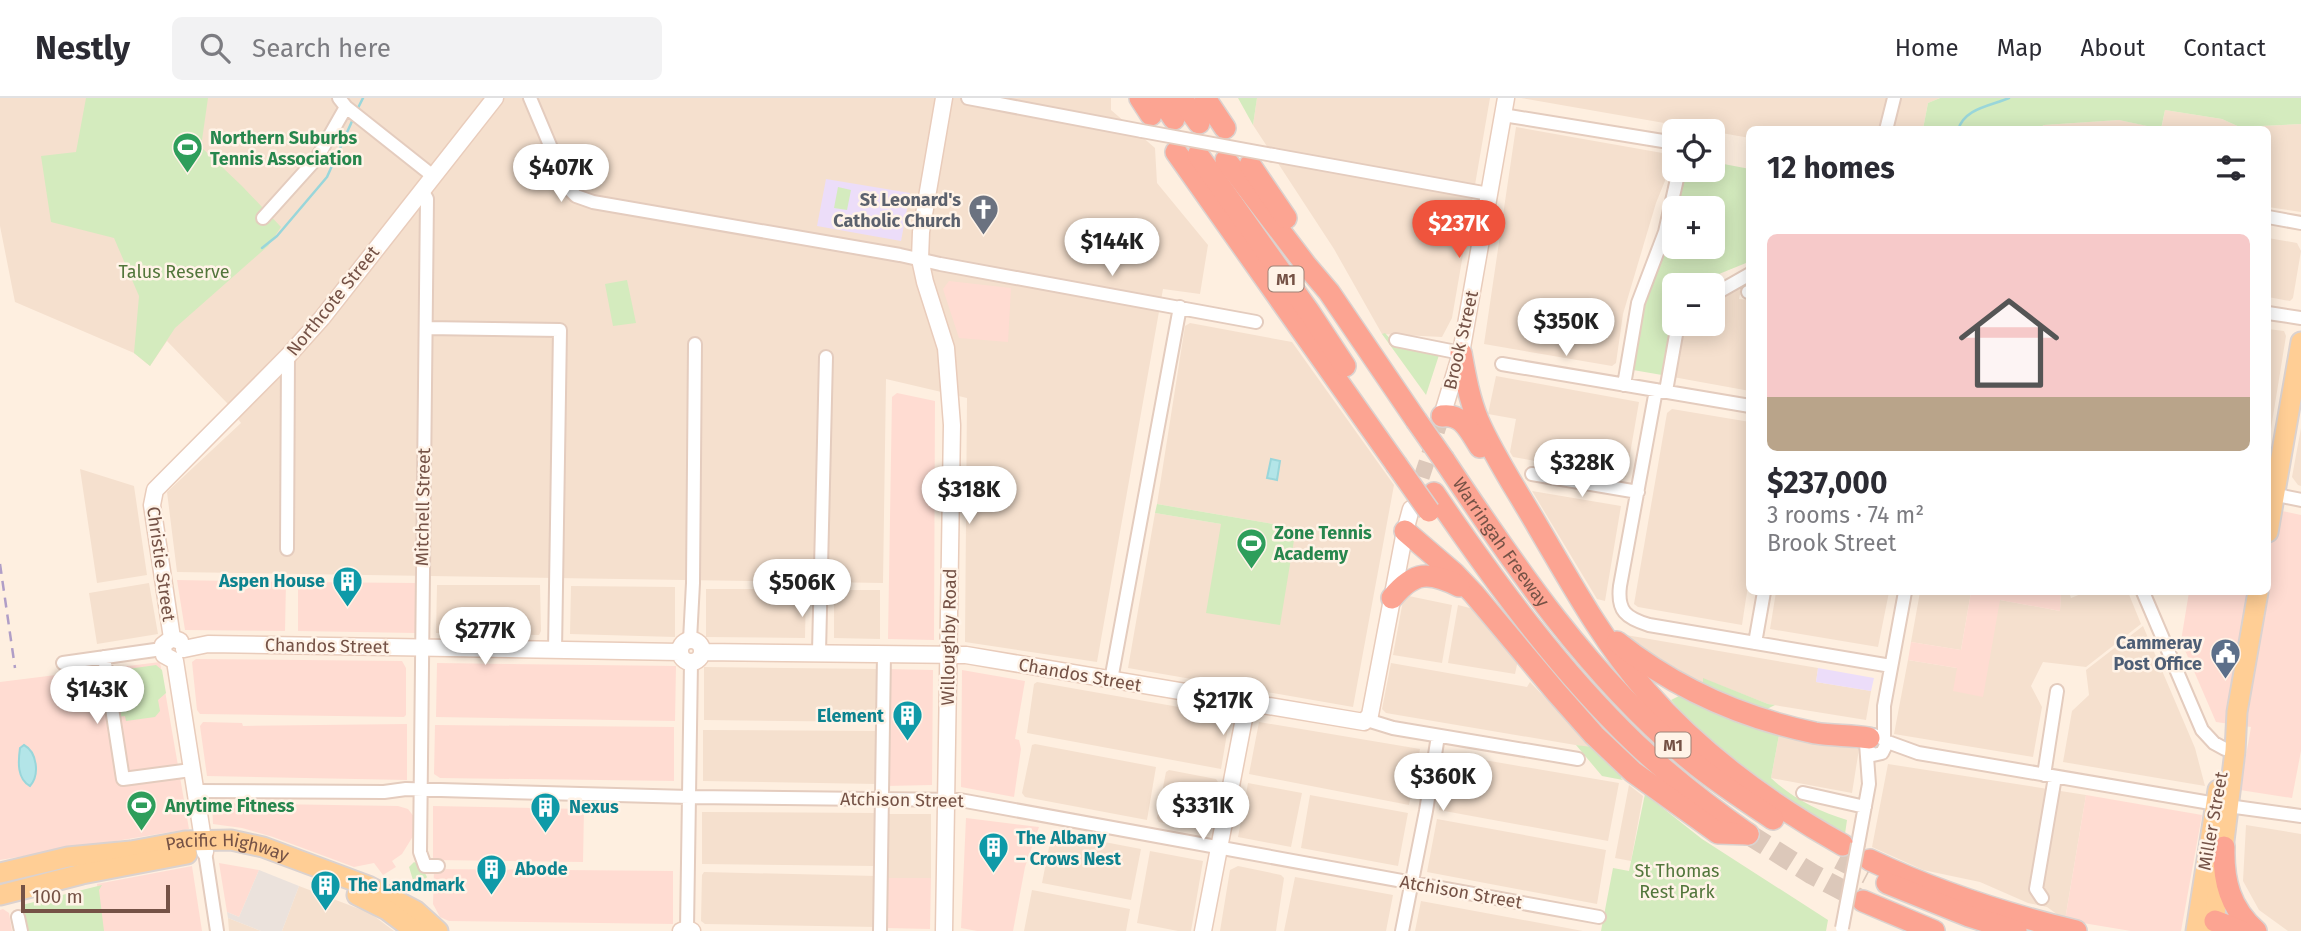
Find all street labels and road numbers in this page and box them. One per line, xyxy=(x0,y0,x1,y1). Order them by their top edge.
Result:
street label: Northcote Street xyxy=(282,241,384,360)
road number: M1 xyxy=(1268,266,1304,292)
street label: Brook Street xyxy=(1439,288,1483,392)
street label: Mitchell Street xyxy=(411,447,435,566)
street label: Warringah Freeway xyxy=(1448,473,1554,612)
street label: Christie Street xyxy=(142,505,180,623)
street label: Willoughby Road xyxy=(937,568,961,706)
street label: Chandos Street xyxy=(265,634,390,658)
street label: Chandos Street xyxy=(1017,653,1143,697)
road number: M1 xyxy=(1656,732,1690,758)
street label: Miller Street xyxy=(2193,769,2233,872)
street label: Atchison Street xyxy=(840,788,965,812)
street label: Pacific Highway xyxy=(164,829,292,867)
street label: Atchison Street xyxy=(1398,870,1524,914)

